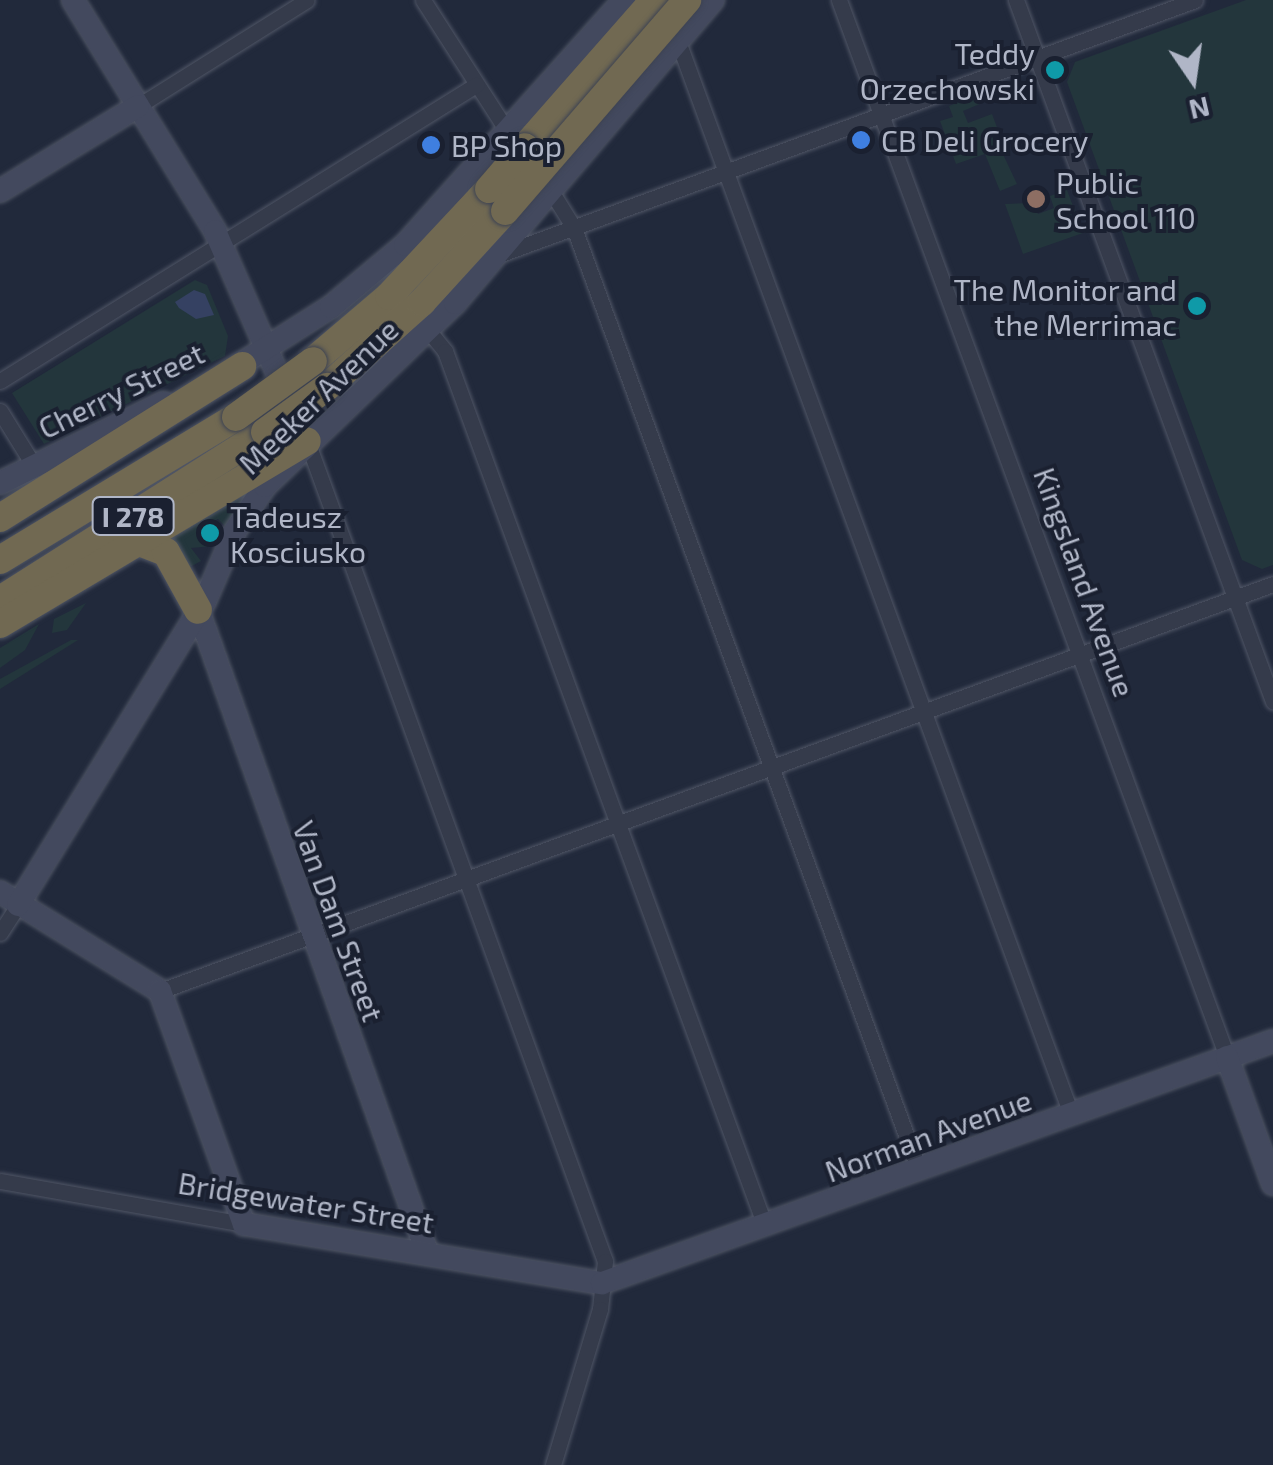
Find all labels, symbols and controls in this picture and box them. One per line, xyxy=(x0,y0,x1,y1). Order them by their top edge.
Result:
north arrow xyxy=(1143,30,1243,130)
place label: Teddy Orzechowski xyxy=(860,35,1035,106)
marker: Teddy Orzechowski xyxy=(1044,59,1066,81)
text: N xyxy=(1186,90,1213,128)
place label: CB Deli Grocery xyxy=(881,122,1088,158)
place label: BP Shop xyxy=(451,127,563,163)
marker: CB Deli Grocery xyxy=(850,129,872,151)
marker: BP Shop xyxy=(420,134,442,156)
place label: Public School 110 xyxy=(1056,164,1197,234)
marker: Public School 110 xyxy=(1025,188,1047,210)
place label: The Monitor and the Merrimac xyxy=(953,271,1177,342)
marker: The Monitor and the Merrimac xyxy=(1186,295,1208,317)
street label: Meeker Avenue xyxy=(230,311,406,481)
street label: Cherry Street xyxy=(32,334,210,446)
street label: Kingsland Avenue xyxy=(1027,462,1143,702)
road number: I 278 xyxy=(90,493,176,539)
place label: Tadeusz Kosciusko xyxy=(230,498,366,568)
marker: Tadeusz Kosciusko xyxy=(199,522,221,544)
street label: Van Dam Street xyxy=(286,816,392,1026)
street label: Norman Avenue xyxy=(820,1081,1036,1189)
street label: Bridgewater Street xyxy=(175,1164,437,1240)

